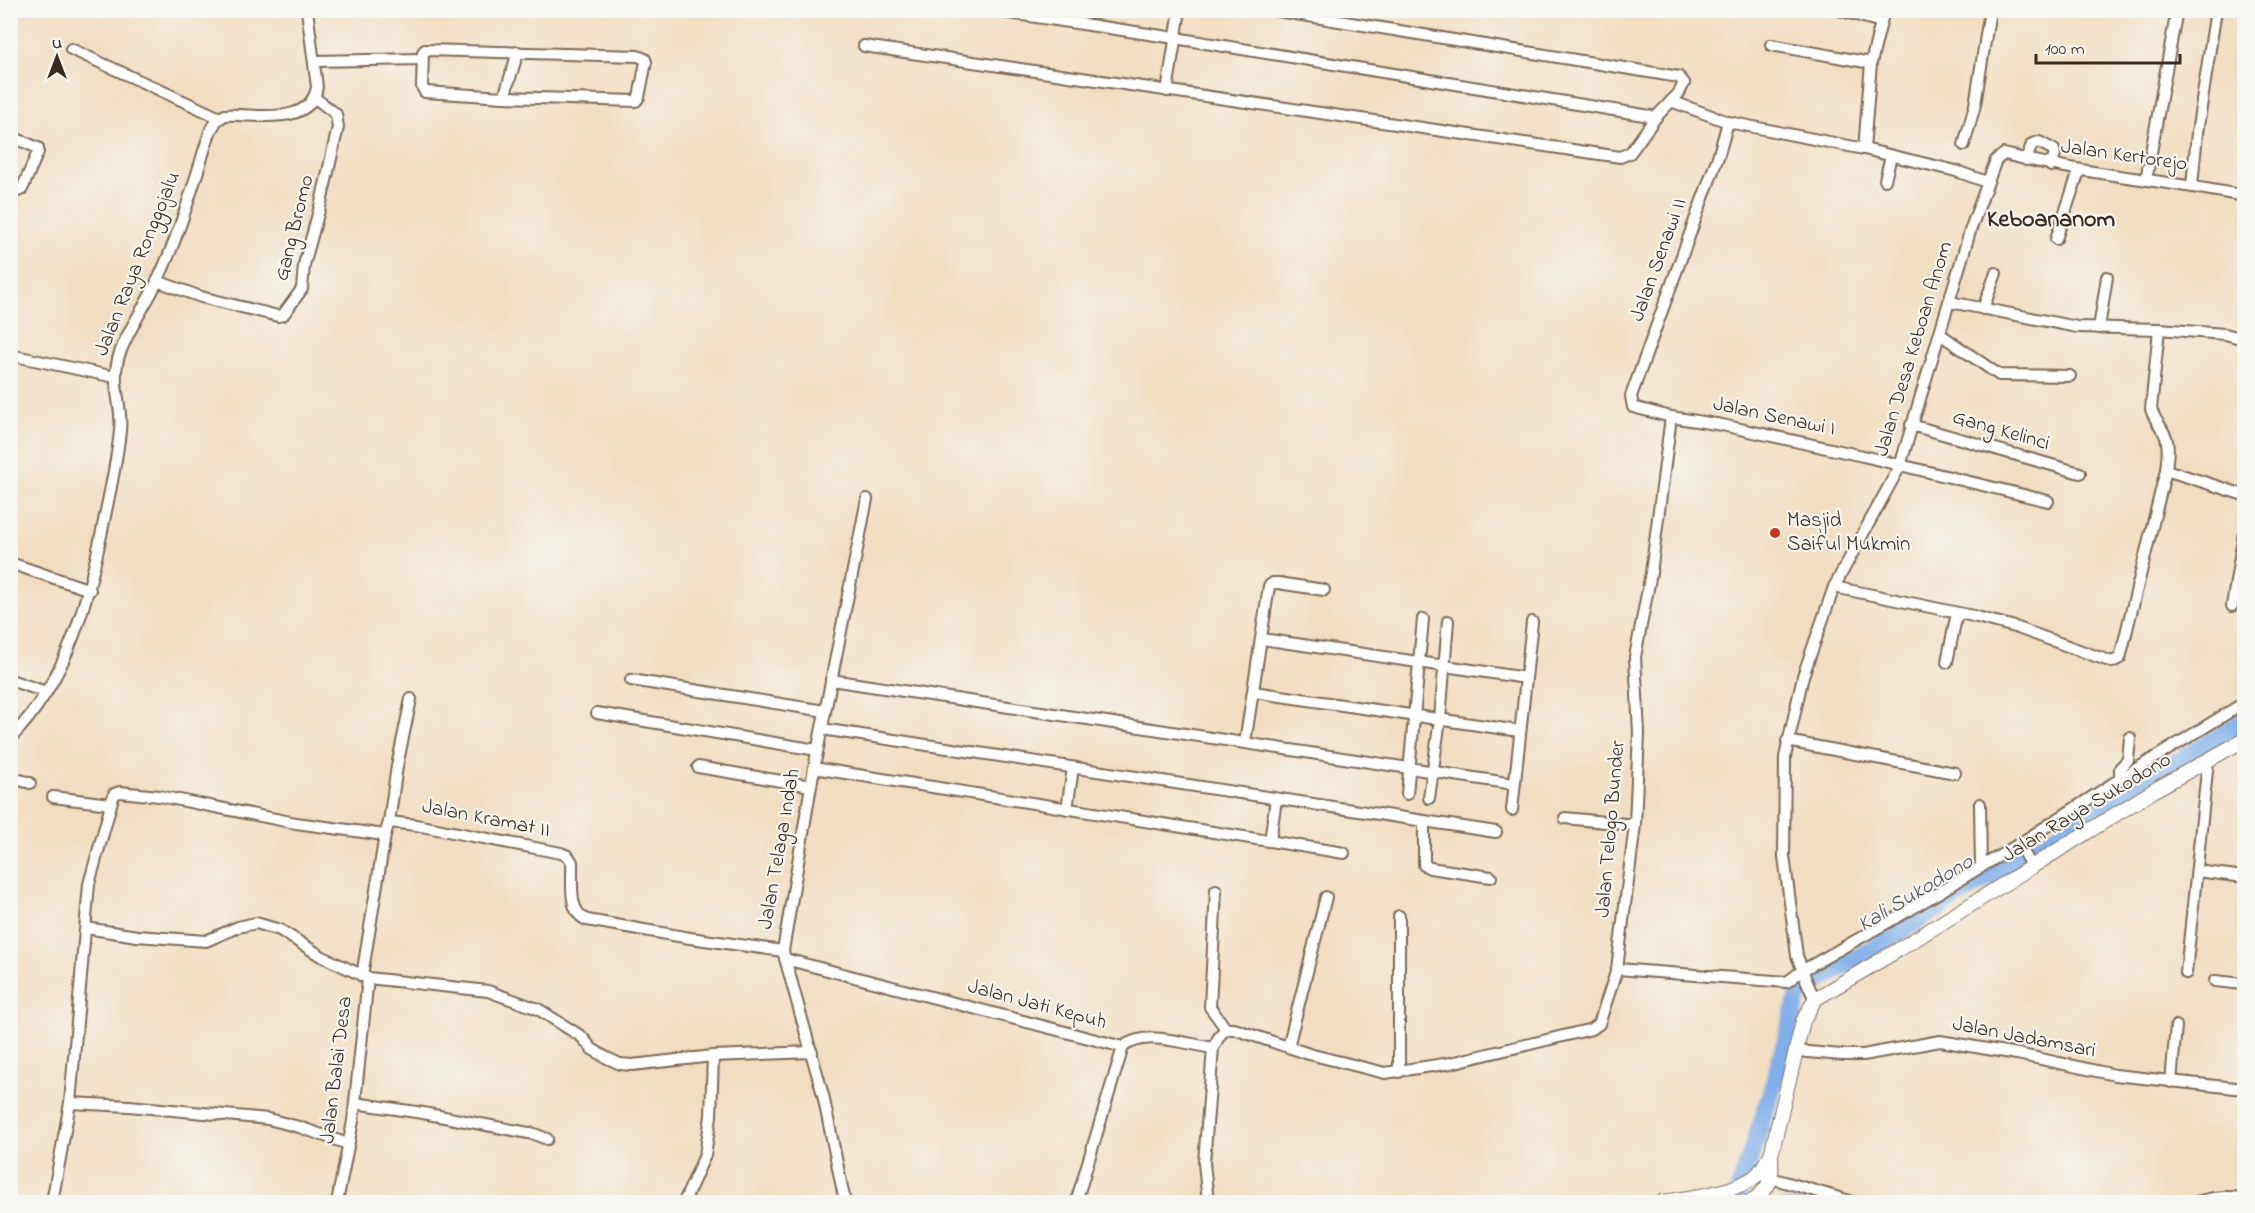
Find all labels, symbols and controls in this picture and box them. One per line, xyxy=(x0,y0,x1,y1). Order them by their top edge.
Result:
north arrow xyxy=(27,27,87,87)
scale bar xyxy=(2036,27,2180,65)
text: U xyxy=(52,32,62,56)
text: 100 m xyxy=(2045,37,2085,63)
street label: Jalan Kertorejo xyxy=(2059,132,2189,180)
street label: Jalan Raya Ronggojalu xyxy=(87,167,191,362)
street label: Gang Bromo xyxy=(267,172,325,285)
street label: Jalan Senawi II xyxy=(1623,194,1695,326)
district label: Keboananom xyxy=(1987,203,2115,238)
street label: Jalan Desa Keboan Anom xyxy=(1867,238,1961,460)
street label: Jalan Senawi I xyxy=(1710,389,1838,445)
street label: Gang Kelinci xyxy=(1948,403,2053,461)
place label: Masjid Saiful Mukmin xyxy=(1787,506,1910,560)
marker: Masjid Saiful Mukmin xyxy=(1768,526,1782,540)
street label: Jalan Telogo Bunder xyxy=(1588,739,1636,919)
street label: Jalan Raya Sukodono xyxy=(1997,745,2178,872)
street label: Jalan Telaga Indah xyxy=(751,766,811,932)
street label: Jalan Kramat II xyxy=(419,792,553,846)
water label: Kali Sukodono xyxy=(1852,846,1981,941)
street label: Jalan Jati Kepuh xyxy=(964,972,1110,1038)
street label: Jalan Balai Desa xyxy=(313,995,361,1145)
street label: Jalan Jadamsari xyxy=(1950,1009,2098,1067)

